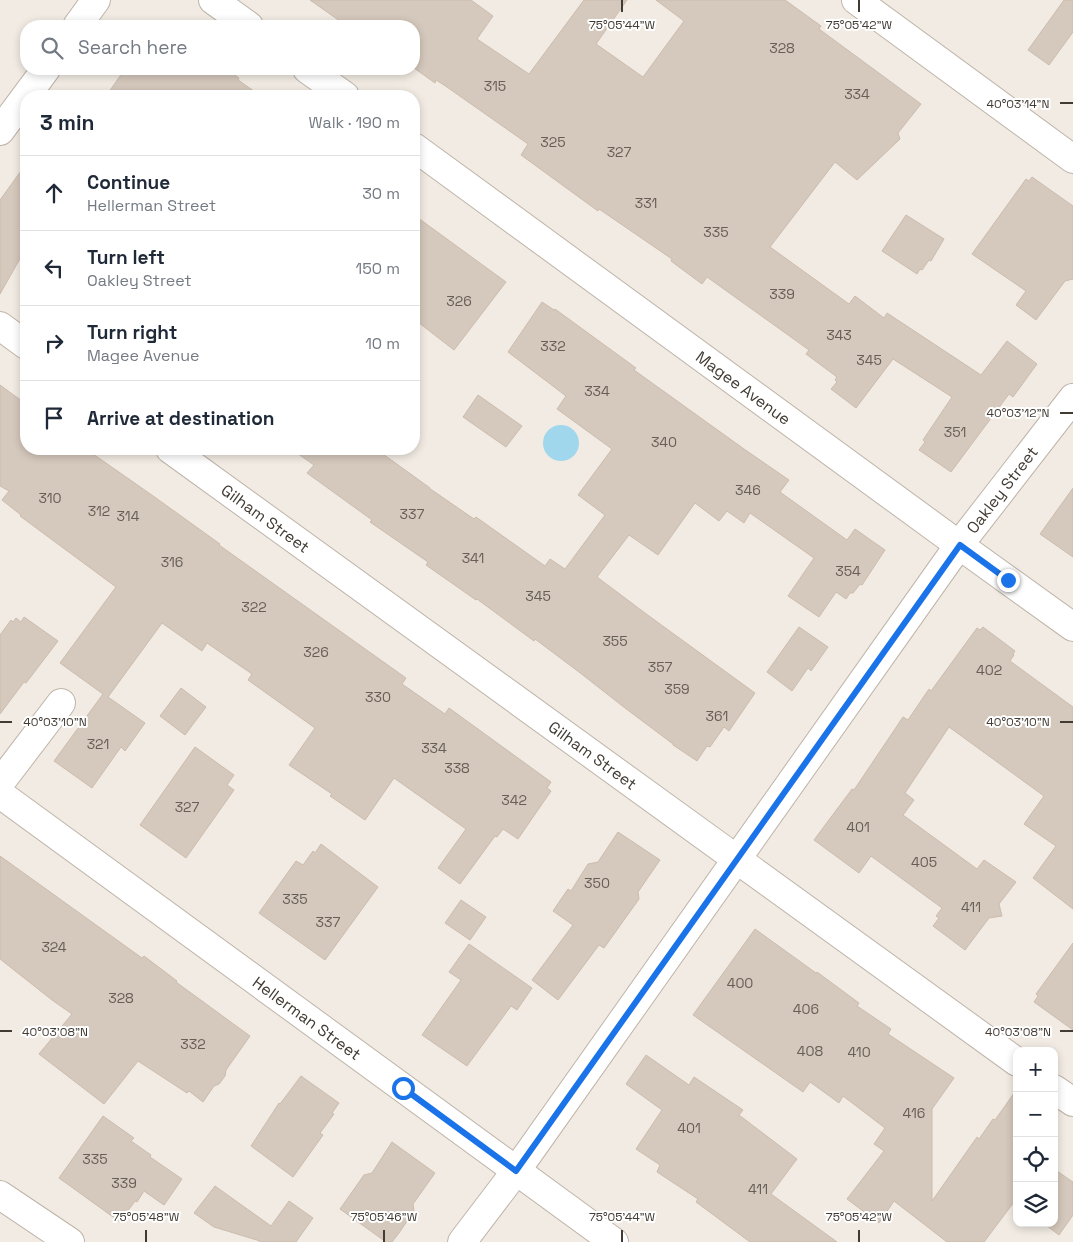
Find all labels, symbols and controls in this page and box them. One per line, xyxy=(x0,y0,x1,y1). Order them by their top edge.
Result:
text: 75°05'44"W xyxy=(589,17,656,33)
text: 75°05'42"W xyxy=(826,17,893,33)
search box xyxy=(20,20,420,75)
icon: search xyxy=(38,34,66,62)
text: Search here xyxy=(78,35,188,60)
house number: 328 xyxy=(769,39,795,57)
house number: 315 xyxy=(484,77,506,95)
house number: 334 xyxy=(844,85,870,103)
text: 40°03'14"N xyxy=(987,96,1049,112)
text: 3 min xyxy=(40,109,95,136)
text: Walk · 190 m xyxy=(309,112,400,133)
house number: 325 xyxy=(540,133,566,151)
house number: 327 xyxy=(607,143,631,161)
text: Continue xyxy=(87,170,170,195)
icon: ahead xyxy=(40,179,68,207)
text: 30 m xyxy=(362,183,400,204)
house number: 331 xyxy=(635,194,657,212)
text: Hellerman Street xyxy=(87,195,216,216)
house number: 335 xyxy=(703,223,729,241)
text: Turn left xyxy=(87,245,165,270)
icon: left xyxy=(40,254,68,282)
text: 150 m xyxy=(356,258,400,279)
text: Oakley Street xyxy=(87,270,192,291)
house number: 339 xyxy=(769,285,795,303)
house number: 326 xyxy=(446,292,472,310)
text: Turn right xyxy=(87,320,177,345)
house number: 343 xyxy=(826,326,852,344)
icon: right xyxy=(40,329,68,357)
text: 10 m xyxy=(365,333,400,354)
house number: 332 xyxy=(540,337,566,355)
text: Magee Avenue xyxy=(87,345,199,366)
street label: Magee Avenue xyxy=(692,346,795,429)
house number: 345 xyxy=(856,351,882,369)
house number: 334 xyxy=(584,382,610,400)
icon: arrive xyxy=(40,404,68,432)
text: 40°03'12"N xyxy=(986,405,1050,421)
text: Arrive at destination xyxy=(87,406,275,431)
house number: 351 xyxy=(944,423,966,441)
house number: 340 xyxy=(651,433,677,451)
street label: Oakley Street xyxy=(961,442,1042,538)
street label: Gilham Street xyxy=(217,479,314,557)
house number: 346 xyxy=(735,481,761,499)
house number: 310 xyxy=(38,489,62,507)
house number: 312 xyxy=(88,502,110,520)
house number: 337 xyxy=(400,505,425,523)
house number: 314 xyxy=(117,507,140,525)
house number: 341 xyxy=(462,549,484,567)
house number: 316 xyxy=(161,553,183,571)
house number: 354 xyxy=(835,562,861,580)
route end xyxy=(997,569,1020,592)
house number: 345 xyxy=(525,587,551,605)
house number: 322 xyxy=(241,598,267,616)
house number: 355 xyxy=(602,632,628,650)
house number: 326 xyxy=(303,643,329,661)
house number: 357 xyxy=(648,658,672,676)
house number: 402 xyxy=(976,661,1002,679)
house number: 359 xyxy=(664,680,690,698)
house number: 330 xyxy=(365,688,391,706)
house number: 361 xyxy=(706,707,728,725)
text: 40°03'10"N xyxy=(23,714,87,730)
text: 40°03'10"N xyxy=(986,714,1050,730)
street label: Gilham Street xyxy=(544,716,641,794)
house number: 321 xyxy=(87,735,109,753)
house number: 334 xyxy=(421,739,447,757)
house number: 338 xyxy=(444,759,470,777)
house number: 342 xyxy=(501,791,527,809)
house number: 327 xyxy=(175,798,199,816)
house number: 401 xyxy=(846,818,870,836)
house number: 405 xyxy=(911,853,937,871)
house number: 350 xyxy=(584,874,610,892)
house number: 335 xyxy=(282,890,308,908)
house number: 411 xyxy=(961,898,981,916)
house number: 337 xyxy=(316,913,341,931)
house number: 324 xyxy=(41,938,67,956)
street label: Hellerman Street xyxy=(249,971,365,1065)
house number: 400 xyxy=(727,974,753,992)
house number: 328 xyxy=(108,989,134,1007)
house number: 406 xyxy=(793,1000,819,1018)
text: 40°03'08"N xyxy=(22,1024,88,1040)
text: 40°03'08"N xyxy=(985,1024,1051,1040)
house number: 332 xyxy=(180,1035,206,1053)
house number: 408 xyxy=(797,1042,823,1060)
house number: 410 xyxy=(847,1043,871,1061)
map controls xyxy=(1013,1047,1058,1227)
button: + xyxy=(1013,1047,1058,1092)
route start xyxy=(392,1077,415,1100)
button: − xyxy=(1013,1092,1058,1137)
house number: 416 xyxy=(903,1104,925,1122)
house number: 401 xyxy=(677,1119,701,1137)
button: locate xyxy=(1013,1137,1058,1182)
house number: 335 xyxy=(82,1150,108,1168)
house number: 339 xyxy=(111,1174,137,1192)
house number: 411 xyxy=(748,1180,768,1198)
button: layers xyxy=(1013,1182,1058,1227)
text: 75°05'48"W xyxy=(113,1209,180,1225)
text: 75°05'46"W xyxy=(351,1209,418,1225)
text: 75°05'44"W xyxy=(589,1209,656,1225)
text: 75°05'42"W xyxy=(826,1209,893,1225)

